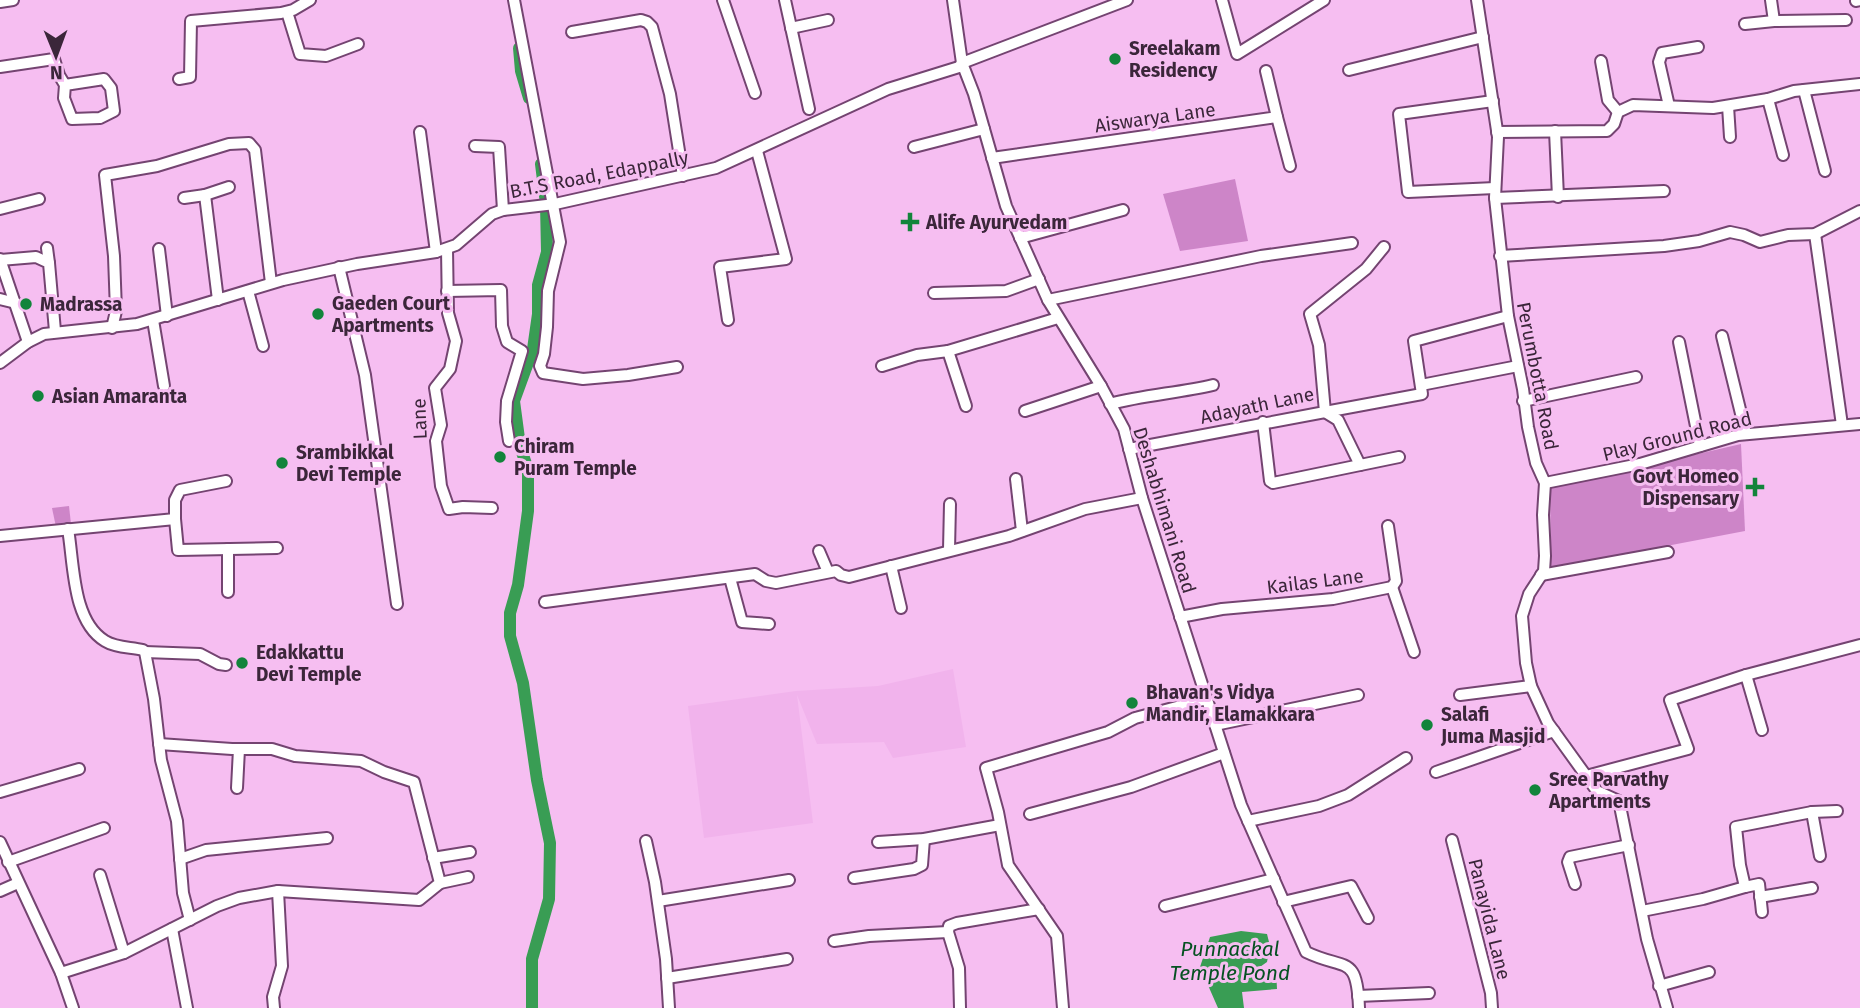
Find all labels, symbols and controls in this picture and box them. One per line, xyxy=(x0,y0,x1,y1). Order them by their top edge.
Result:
north arrow xyxy=(21,21,91,91)
place label: Sreelakam Residency xyxy=(1129,37,1221,82)
marker: Sreelakam Residency xyxy=(1107,51,1123,67)
text: N xyxy=(50,61,63,84)
street label: Aiswarya Lane xyxy=(1093,98,1217,137)
street label: B.T.S Road, Edappally xyxy=(508,146,691,203)
place label: Alife Ayurvedam xyxy=(925,211,1067,234)
marker: Alife Ayurvedam xyxy=(900,212,920,232)
place label: Gaeden Court Apartments xyxy=(331,292,451,337)
place label: Madrassa xyxy=(40,293,122,316)
marker: Madrassa xyxy=(18,296,34,312)
street label: Perumbotta Road xyxy=(1512,300,1563,452)
marker: Gaeden Court Apartments xyxy=(310,306,326,322)
street label: Adayath Lane xyxy=(1198,382,1316,429)
place label: Asian Amaranta xyxy=(51,385,187,408)
marker: Asian Amaranta xyxy=(30,388,46,404)
street label: Lane xyxy=(407,398,432,440)
street label: Play Ground Road xyxy=(1600,407,1754,466)
street label: Deshabhimani Road xyxy=(1128,424,1201,596)
place label: Chiram Puram Temple xyxy=(514,435,637,480)
place label: Srambikkal Devi Temple xyxy=(296,441,401,486)
marker: Chiram Puram Temple xyxy=(492,449,508,465)
marker: Srambikkal Devi Temple xyxy=(274,455,290,471)
place label: Govt Homeo Dispensary xyxy=(1633,465,1739,510)
marker: Govt Homeo Dispensary xyxy=(1745,477,1765,497)
street label: Kailas Lane xyxy=(1265,564,1365,599)
place label: Edakkattu Devi Temple xyxy=(256,641,361,686)
marker: Edakkattu Devi Temple xyxy=(234,655,250,671)
place label: Bhavan's Vidya Mandir, Elamakkara xyxy=(1146,681,1315,726)
marker: Bhavan's Vidya Mandir, Elamakkara xyxy=(1124,695,1140,711)
place label: Salafi Juma Masjid xyxy=(1440,703,1545,748)
marker: Salafi Juma Masjid xyxy=(1419,717,1435,733)
place label: Sree Parvathy Apartments xyxy=(1548,768,1669,813)
marker: Sree Parvathy Apartments xyxy=(1527,782,1543,798)
street label: Panayida Lane xyxy=(1463,856,1516,982)
water label: Punnackal Temple Pond xyxy=(1170,936,1290,986)

